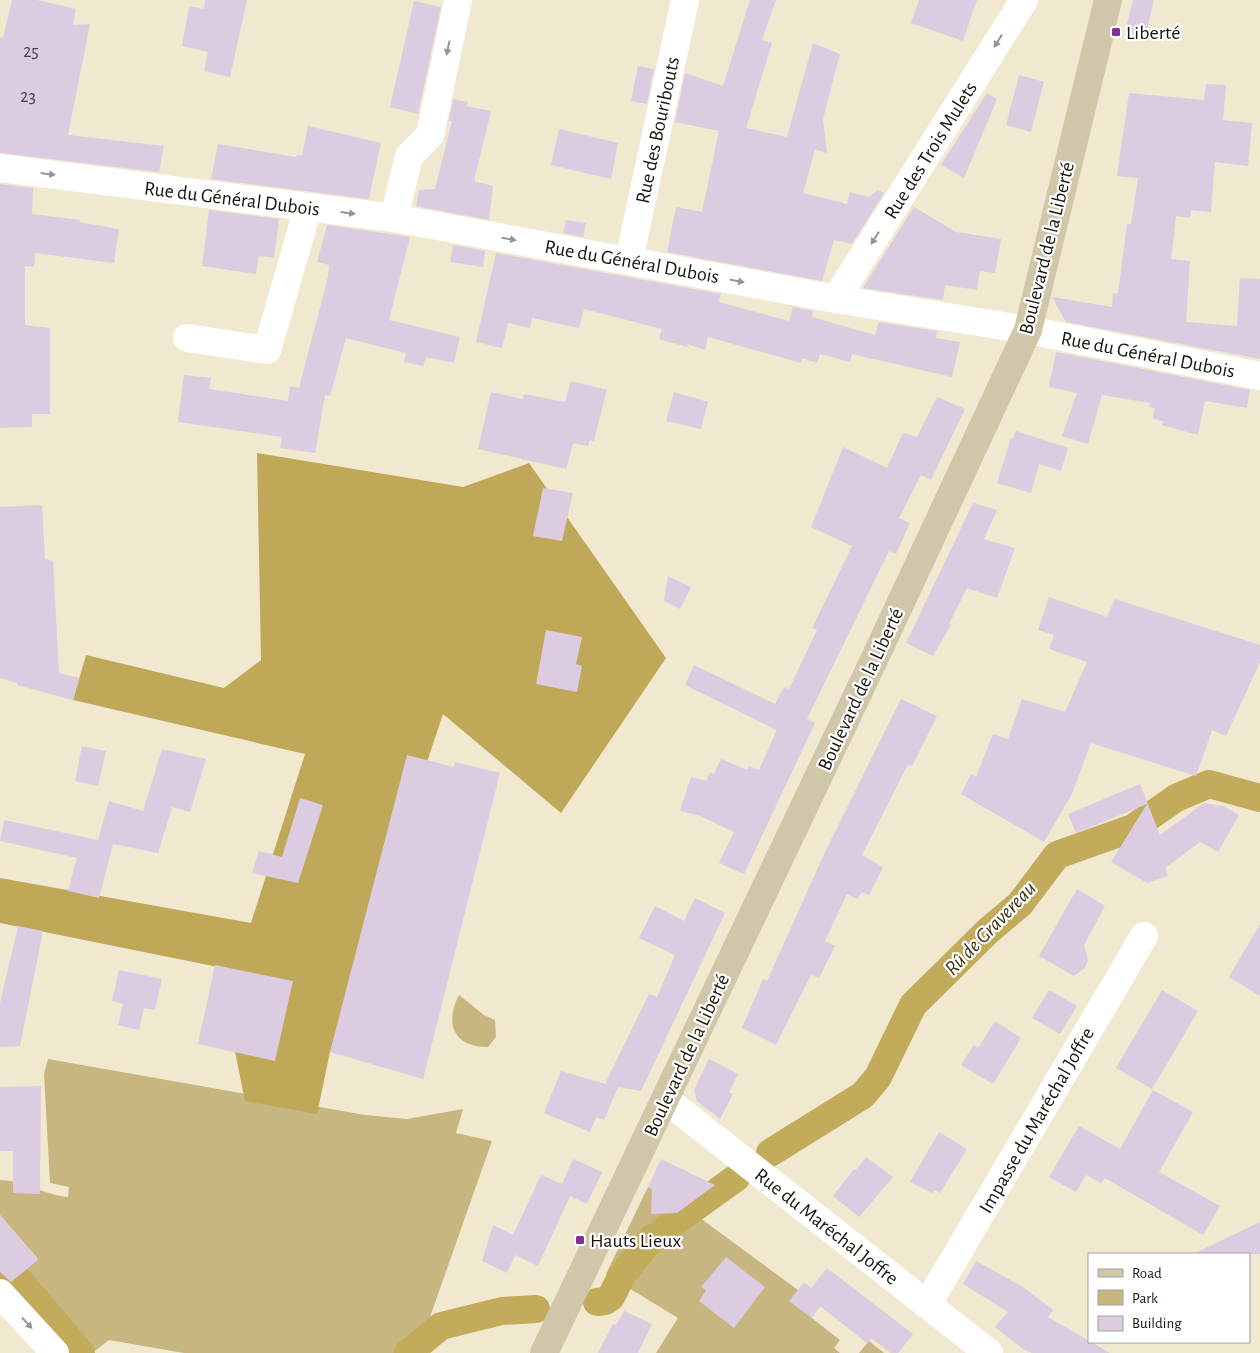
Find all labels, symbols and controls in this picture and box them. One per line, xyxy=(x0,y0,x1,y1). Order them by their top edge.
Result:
place label: Liberté xyxy=(1126,23,1180,43)
marker: Liberté xyxy=(1110,26,1122,38)
one-way arrow xyxy=(994,35,1003,48)
one-way arrow xyxy=(444,40,452,55)
house number: 25 xyxy=(23,43,39,61)
street label: Rue des Bouribouts xyxy=(633,55,683,205)
street label: Rue des Trois Mulets xyxy=(881,78,981,223)
house number: 23 xyxy=(20,88,36,106)
street label: Boulevard de la Liberté xyxy=(1016,160,1078,336)
one-way arrow xyxy=(41,170,57,178)
street label: Rue du Général Dubois xyxy=(143,178,321,220)
one-way arrow xyxy=(341,209,357,217)
one-way arrow xyxy=(870,231,879,245)
one-way arrow xyxy=(501,235,517,243)
street label: Rue du Général Dubois xyxy=(543,237,721,287)
one-way arrow xyxy=(730,277,746,285)
street label: Rue du Général Dubois xyxy=(1059,328,1237,382)
street label: Boulevard de la Liberté xyxy=(814,605,907,774)
water label: Rû de Gravereau xyxy=(941,877,1040,979)
street label: Boulevard de la Liberté xyxy=(640,971,733,1140)
street label: Impasse du Maréchal Joffre xyxy=(976,1024,1098,1217)
street label: Rue du Maréchal Joffre xyxy=(751,1165,902,1289)
place label: Hauts Lieux xyxy=(590,1231,681,1251)
marker: Hauts Lieux xyxy=(574,1234,586,1246)
legend xyxy=(1088,1253,1250,1343)
text: Road xyxy=(1132,1266,1162,1281)
text: Park xyxy=(1132,1291,1158,1306)
text: Building xyxy=(1132,1316,1182,1331)
one-way arrow xyxy=(21,1317,33,1329)

